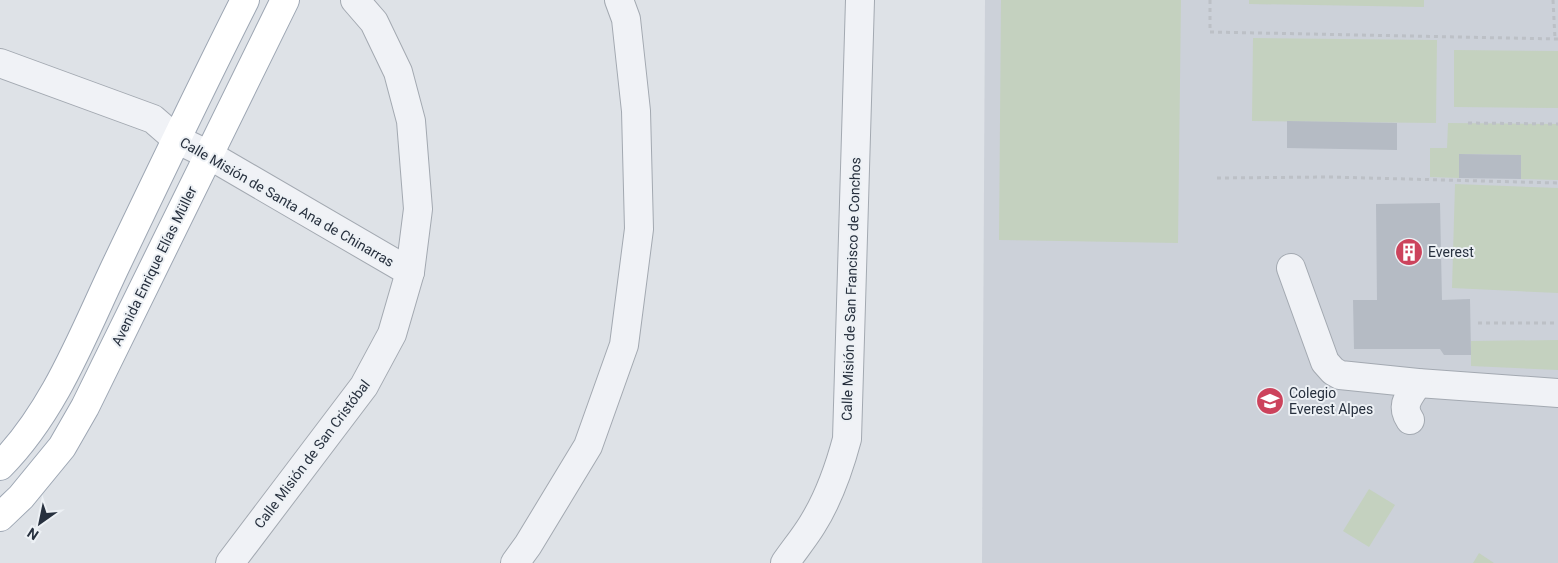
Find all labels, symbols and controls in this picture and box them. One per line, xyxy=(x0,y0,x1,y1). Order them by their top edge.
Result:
street label: Calle Misión de Santa Ana de Chinarras xyxy=(177,134,397,270)
street label: Calle Misión de San Francisco de Conchos xyxy=(838,157,864,421)
street label: Avenida Enrique Elías Müller xyxy=(108,183,200,348)
building icon: Everest xyxy=(1394,237,1424,267)
place label: Everest xyxy=(1428,244,1474,260)
street label: Calle Misión de San Cristóbal xyxy=(251,377,373,531)
place label: Colegio Everest Alpes xyxy=(1289,385,1373,417)
school or university icon: Colegio Everest Alpes xyxy=(1255,386,1285,416)
north arrow xyxy=(15,498,65,548)
text: N xyxy=(24,524,41,543)

